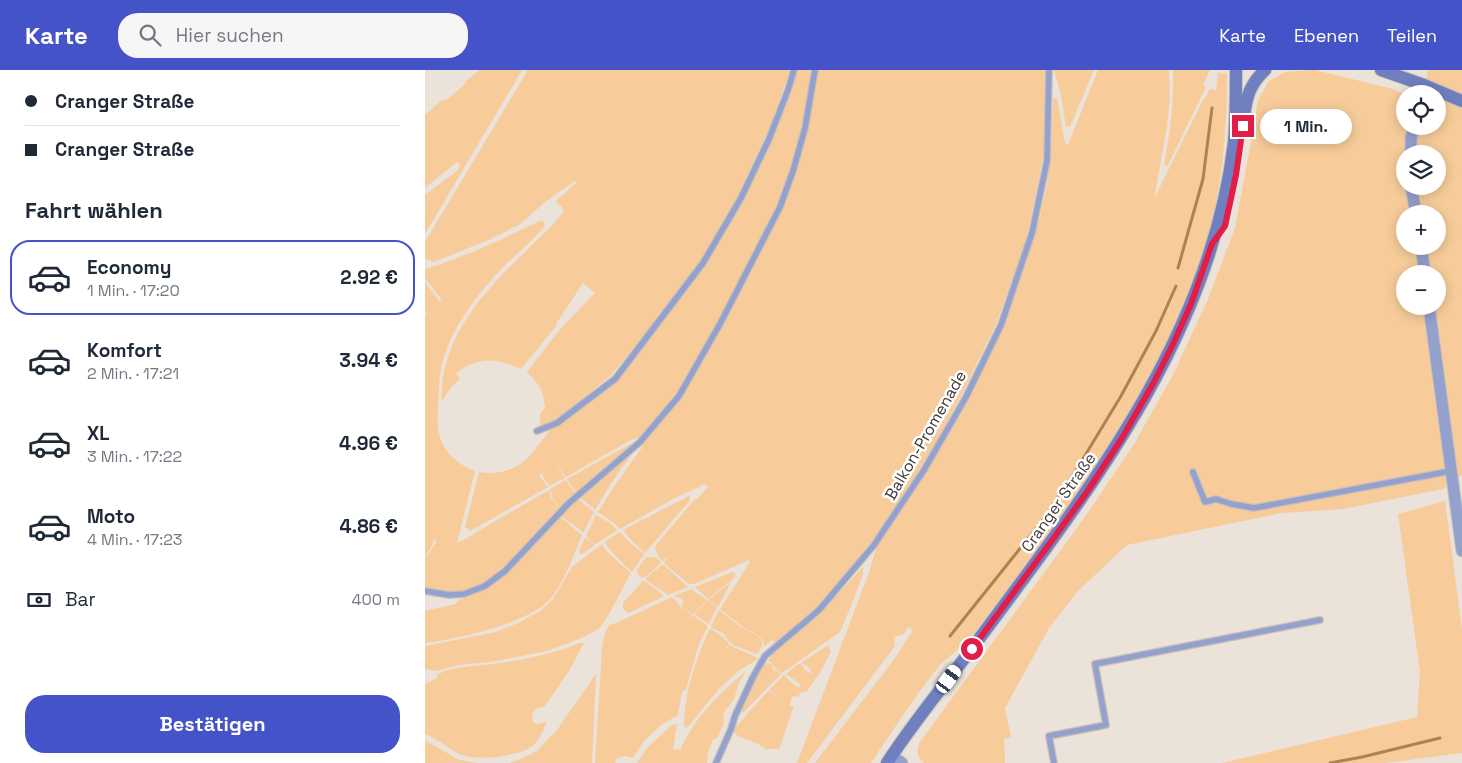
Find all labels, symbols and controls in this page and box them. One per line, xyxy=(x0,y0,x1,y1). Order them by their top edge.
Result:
search box xyxy=(118,13,468,58)
text: Karte xyxy=(25,20,88,51)
icon: search xyxy=(136,21,164,49)
text: Hier suchen xyxy=(176,23,284,48)
text: Karte xyxy=(1219,24,1266,47)
text: Ebenen xyxy=(1294,24,1359,47)
text: Teilen xyxy=(1387,24,1437,47)
map controls xyxy=(1396,85,1446,315)
button: locate xyxy=(1396,85,1446,135)
text: Cranger Straße xyxy=(55,89,194,114)
callout: 1 Min. xyxy=(1261,108,1353,144)
route end xyxy=(1232,115,1254,137)
text: 1 Min. xyxy=(1284,116,1328,137)
text: Cranger Straße xyxy=(55,137,194,162)
button: layers xyxy=(1396,145,1446,195)
text: Fahrt wählen xyxy=(25,196,163,224)
button: + xyxy=(1396,205,1446,255)
icon: car xyxy=(27,255,72,300)
text: Economy xyxy=(87,255,171,280)
text: 2.92 € xyxy=(340,265,398,290)
button: − xyxy=(1396,265,1446,315)
text: 1 Min. · 17:20 xyxy=(87,280,180,301)
icon: car xyxy=(27,338,72,383)
text: Komfort xyxy=(87,338,162,363)
text: 3.94 € xyxy=(339,348,398,373)
text: 2 Min. · 17:21 xyxy=(87,363,179,384)
street label: Balkon-Promenade xyxy=(880,367,971,504)
icon: car xyxy=(27,421,72,466)
text: XL xyxy=(87,421,110,446)
text: 4.96 € xyxy=(339,431,398,456)
text: 3 Min. · 17:22 xyxy=(87,446,182,467)
street label: Cranger Straße xyxy=(1016,449,1100,556)
icon: car xyxy=(27,504,72,549)
text: Moto xyxy=(87,504,135,529)
text: 4.86 € xyxy=(339,514,398,539)
text: 4 Min. · 17:23 xyxy=(87,529,182,550)
icon: cash xyxy=(25,586,53,614)
text: Bar xyxy=(65,587,96,612)
text: 400 m xyxy=(352,589,400,610)
route start xyxy=(961,638,983,660)
car xyxy=(934,662,963,696)
button: Bestätigen xyxy=(25,695,400,753)

